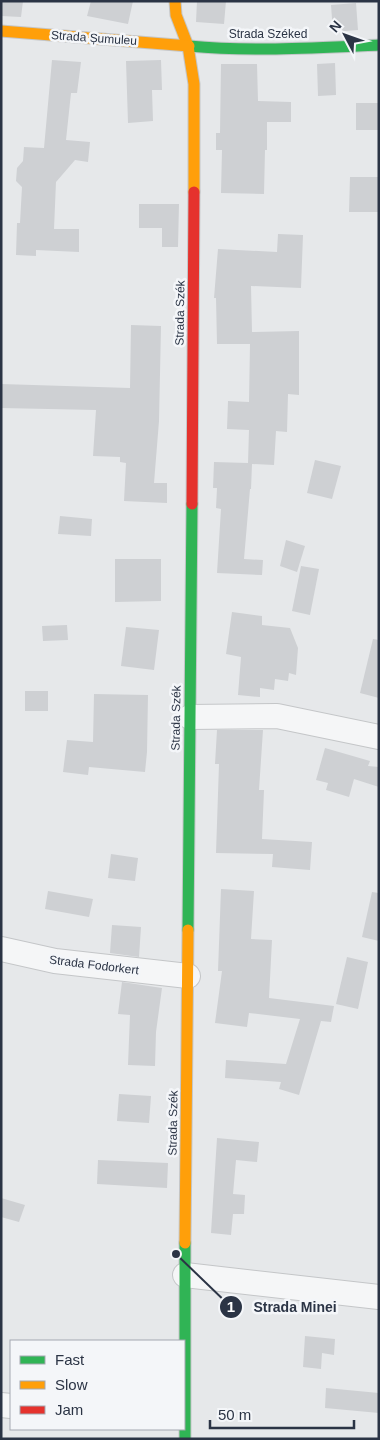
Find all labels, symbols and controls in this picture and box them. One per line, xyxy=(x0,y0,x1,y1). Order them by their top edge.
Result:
north arrow xyxy=(320,10,370,60)
text: N xyxy=(326,17,345,36)
street label: Strada Széked xyxy=(229,27,307,41)
street label: Strada Șumuleu xyxy=(51,28,137,48)
street label: Strada Szék xyxy=(172,279,188,346)
street label: Strada Szék xyxy=(168,684,184,751)
street label: Strada Fodorkert xyxy=(48,953,140,978)
street label: Strada Szék xyxy=(165,1089,181,1156)
callout: Strada Minei xyxy=(218,1293,346,1322)
text: 1 xyxy=(227,1298,235,1315)
text: Strada Minei xyxy=(253,1299,337,1315)
legend xyxy=(10,1340,185,1430)
text: Fast xyxy=(55,1351,85,1368)
text: Slow xyxy=(55,1376,88,1393)
scale bar xyxy=(210,1398,354,1430)
text: Jam xyxy=(55,1401,83,1418)
text: 50 m xyxy=(218,1406,251,1423)

